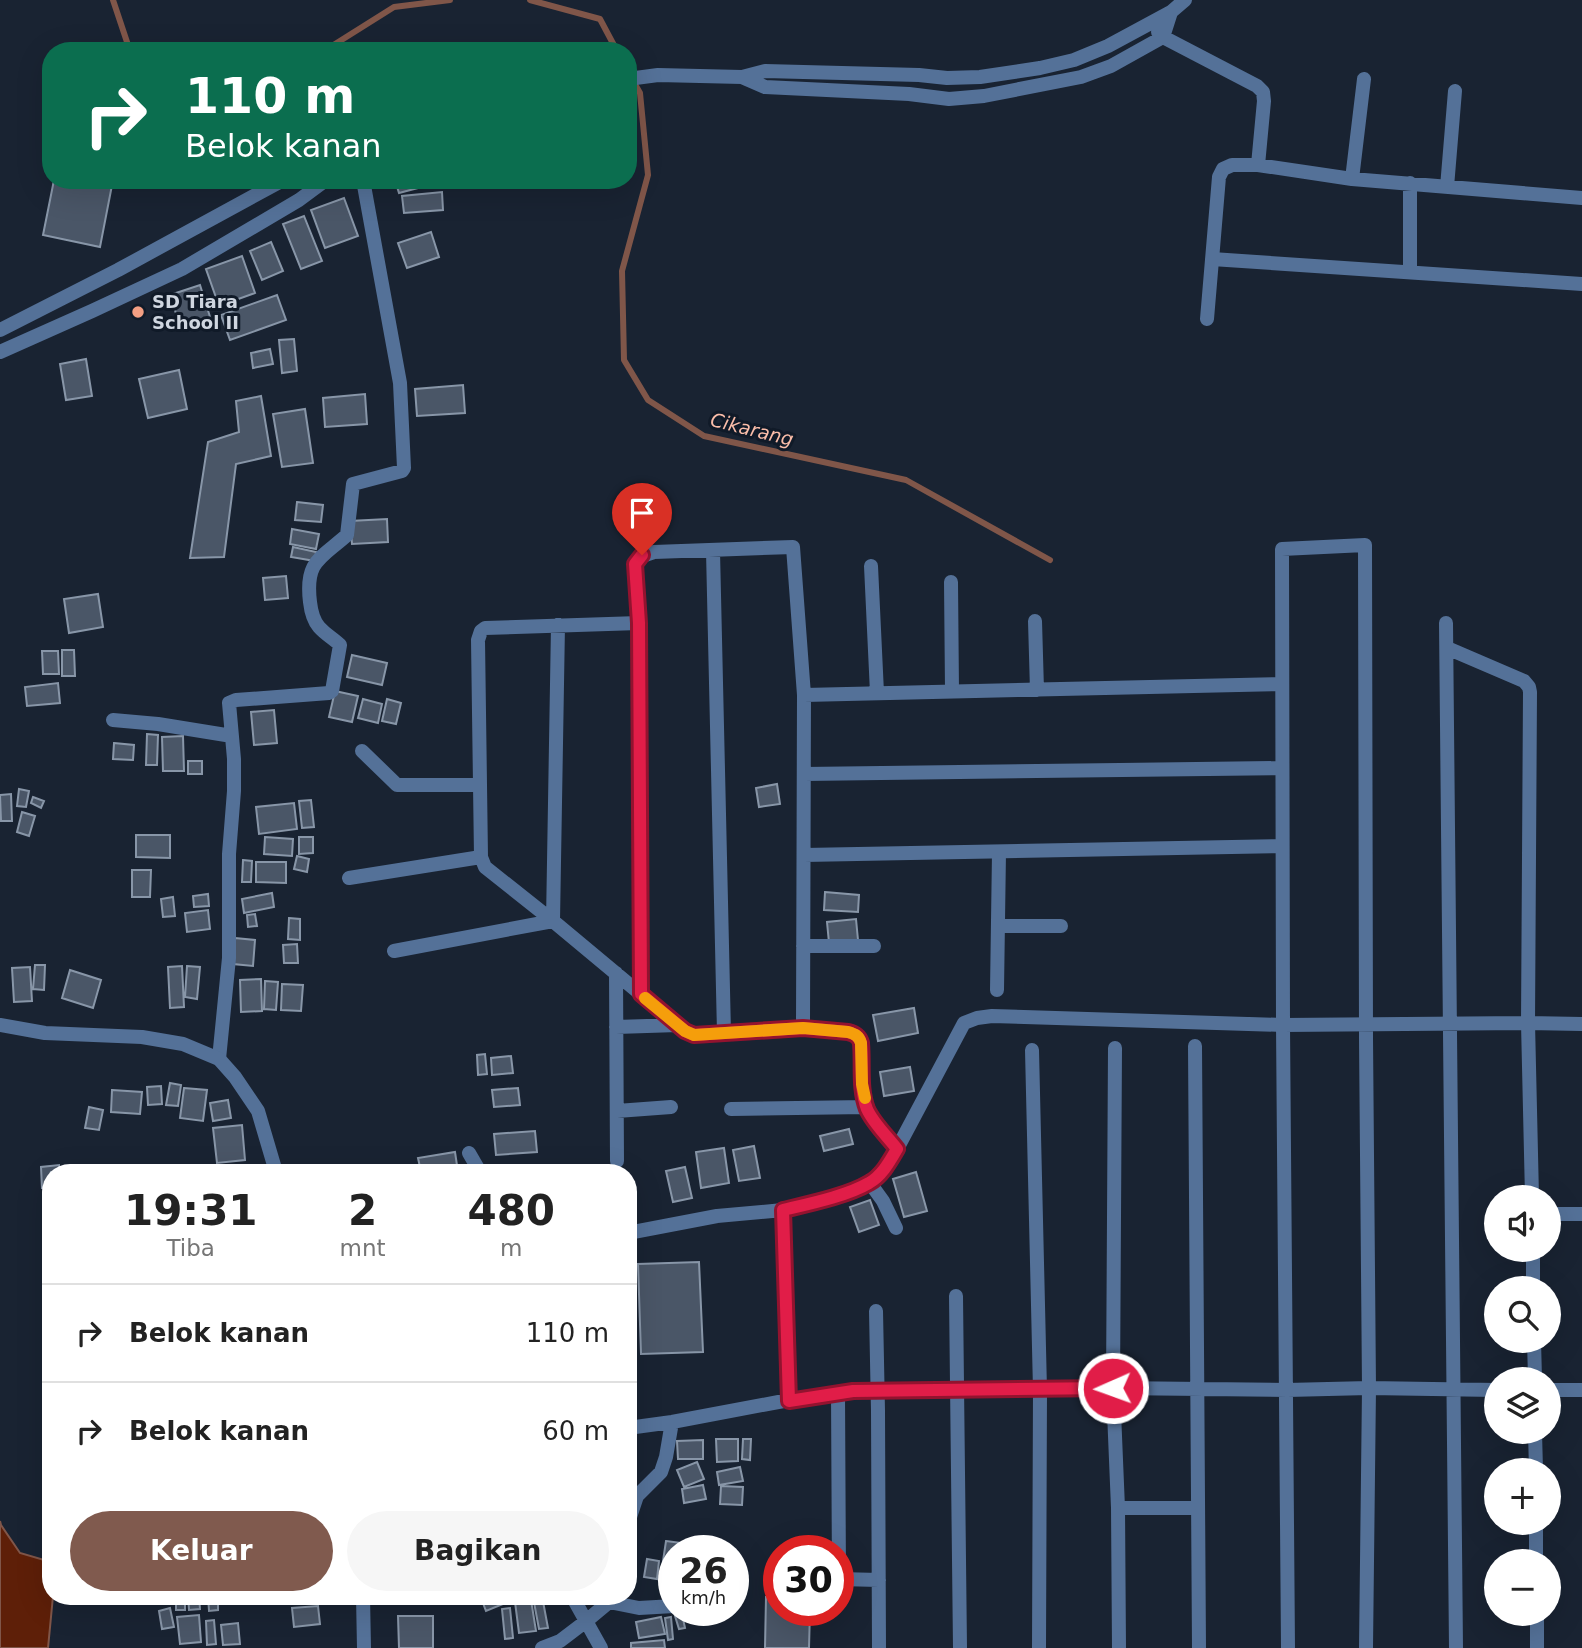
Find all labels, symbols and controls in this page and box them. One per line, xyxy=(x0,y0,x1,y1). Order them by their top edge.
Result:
text: 110 m xyxy=(185,68,355,125)
icon: right xyxy=(70,70,161,161)
text: Belok kanan xyxy=(185,127,382,165)
place label: SD Tiara School II xyxy=(152,291,239,333)
marker: SD Tiara School II xyxy=(130,304,146,320)
water label: Cikarang xyxy=(708,408,796,450)
pin xyxy=(612,483,672,555)
icon: arrive xyxy=(623,494,661,532)
map controls xyxy=(1484,1185,1561,1626)
button: sound xyxy=(1484,1185,1561,1262)
text: 19:31 xyxy=(124,1186,258,1235)
text: 2 xyxy=(348,1186,377,1235)
text: 480 xyxy=(467,1186,555,1235)
text: Tiba xyxy=(167,1235,215,1261)
text: mnt xyxy=(340,1235,386,1261)
text: m xyxy=(500,1235,522,1261)
button: search xyxy=(1484,1276,1561,1353)
icon: right xyxy=(70,1314,108,1352)
text: Belok kanan xyxy=(129,1318,309,1348)
text: 110 m xyxy=(526,1318,609,1348)
position arrow xyxy=(1076,1351,1150,1425)
button: layers xyxy=(1484,1367,1561,1444)
icon: right xyxy=(70,1412,108,1450)
text: Belok kanan xyxy=(129,1416,309,1446)
text: 60 m xyxy=(542,1416,609,1446)
button: + xyxy=(1484,1458,1561,1535)
button: Keluar xyxy=(70,1511,333,1591)
button: Bagikan xyxy=(347,1511,609,1591)
speed limit sign: 30 xyxy=(763,1535,854,1626)
button: − xyxy=(1484,1549,1561,1626)
text: 26 xyxy=(679,1551,728,1591)
text: km/h xyxy=(681,1587,726,1608)

